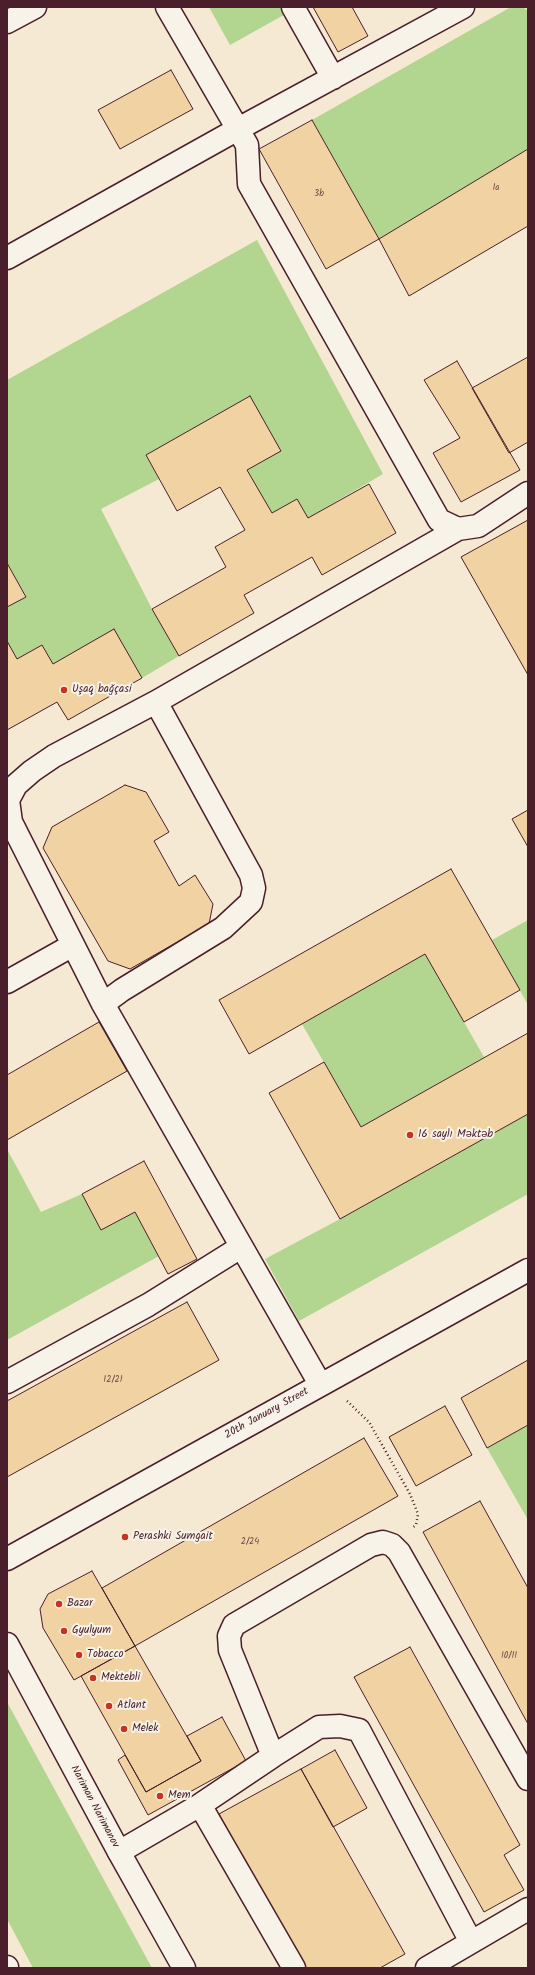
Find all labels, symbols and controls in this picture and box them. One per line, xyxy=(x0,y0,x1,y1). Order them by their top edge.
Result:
house number: 1a xyxy=(492,183,500,193)
house number: 3b xyxy=(314,189,324,199)
place label: Uşaq bağçasi xyxy=(72,683,132,697)
marker: Uşaq bağçasi xyxy=(59,685,69,695)
place label: 16 saylı Məktəb xyxy=(418,1128,493,1142)
marker: 16 saylı Məktəb xyxy=(405,1130,415,1140)
house number: 12/21 xyxy=(103,1375,123,1385)
street label: 20th January Street xyxy=(223,1385,311,1443)
place label: Perashki Sumgait xyxy=(133,1530,213,1544)
marker: Perashki Sumgait xyxy=(120,1532,130,1542)
house number: 2/24 xyxy=(241,1537,259,1547)
place label: Bazar xyxy=(67,1597,93,1611)
marker: Bazar xyxy=(54,1599,64,1609)
place label: Gyulyum xyxy=(72,1624,111,1638)
marker: Gyulyum xyxy=(59,1626,69,1636)
place label: Tobacco xyxy=(87,1648,124,1662)
marker: Tobacco xyxy=(74,1650,84,1660)
house number: 10/11 xyxy=(501,1651,517,1661)
place label: Mektebli xyxy=(101,1671,140,1685)
marker: Mektebli xyxy=(88,1673,98,1683)
place label: Atlant xyxy=(117,1699,146,1713)
marker: Atlant xyxy=(104,1701,114,1711)
place label: Melek xyxy=(132,1722,158,1736)
marker: Melek xyxy=(119,1724,129,1734)
street label: Nariman Narimanov xyxy=(67,1764,121,1850)
place label: Mem xyxy=(168,1789,190,1803)
marker: Mem xyxy=(155,1791,165,1801)

